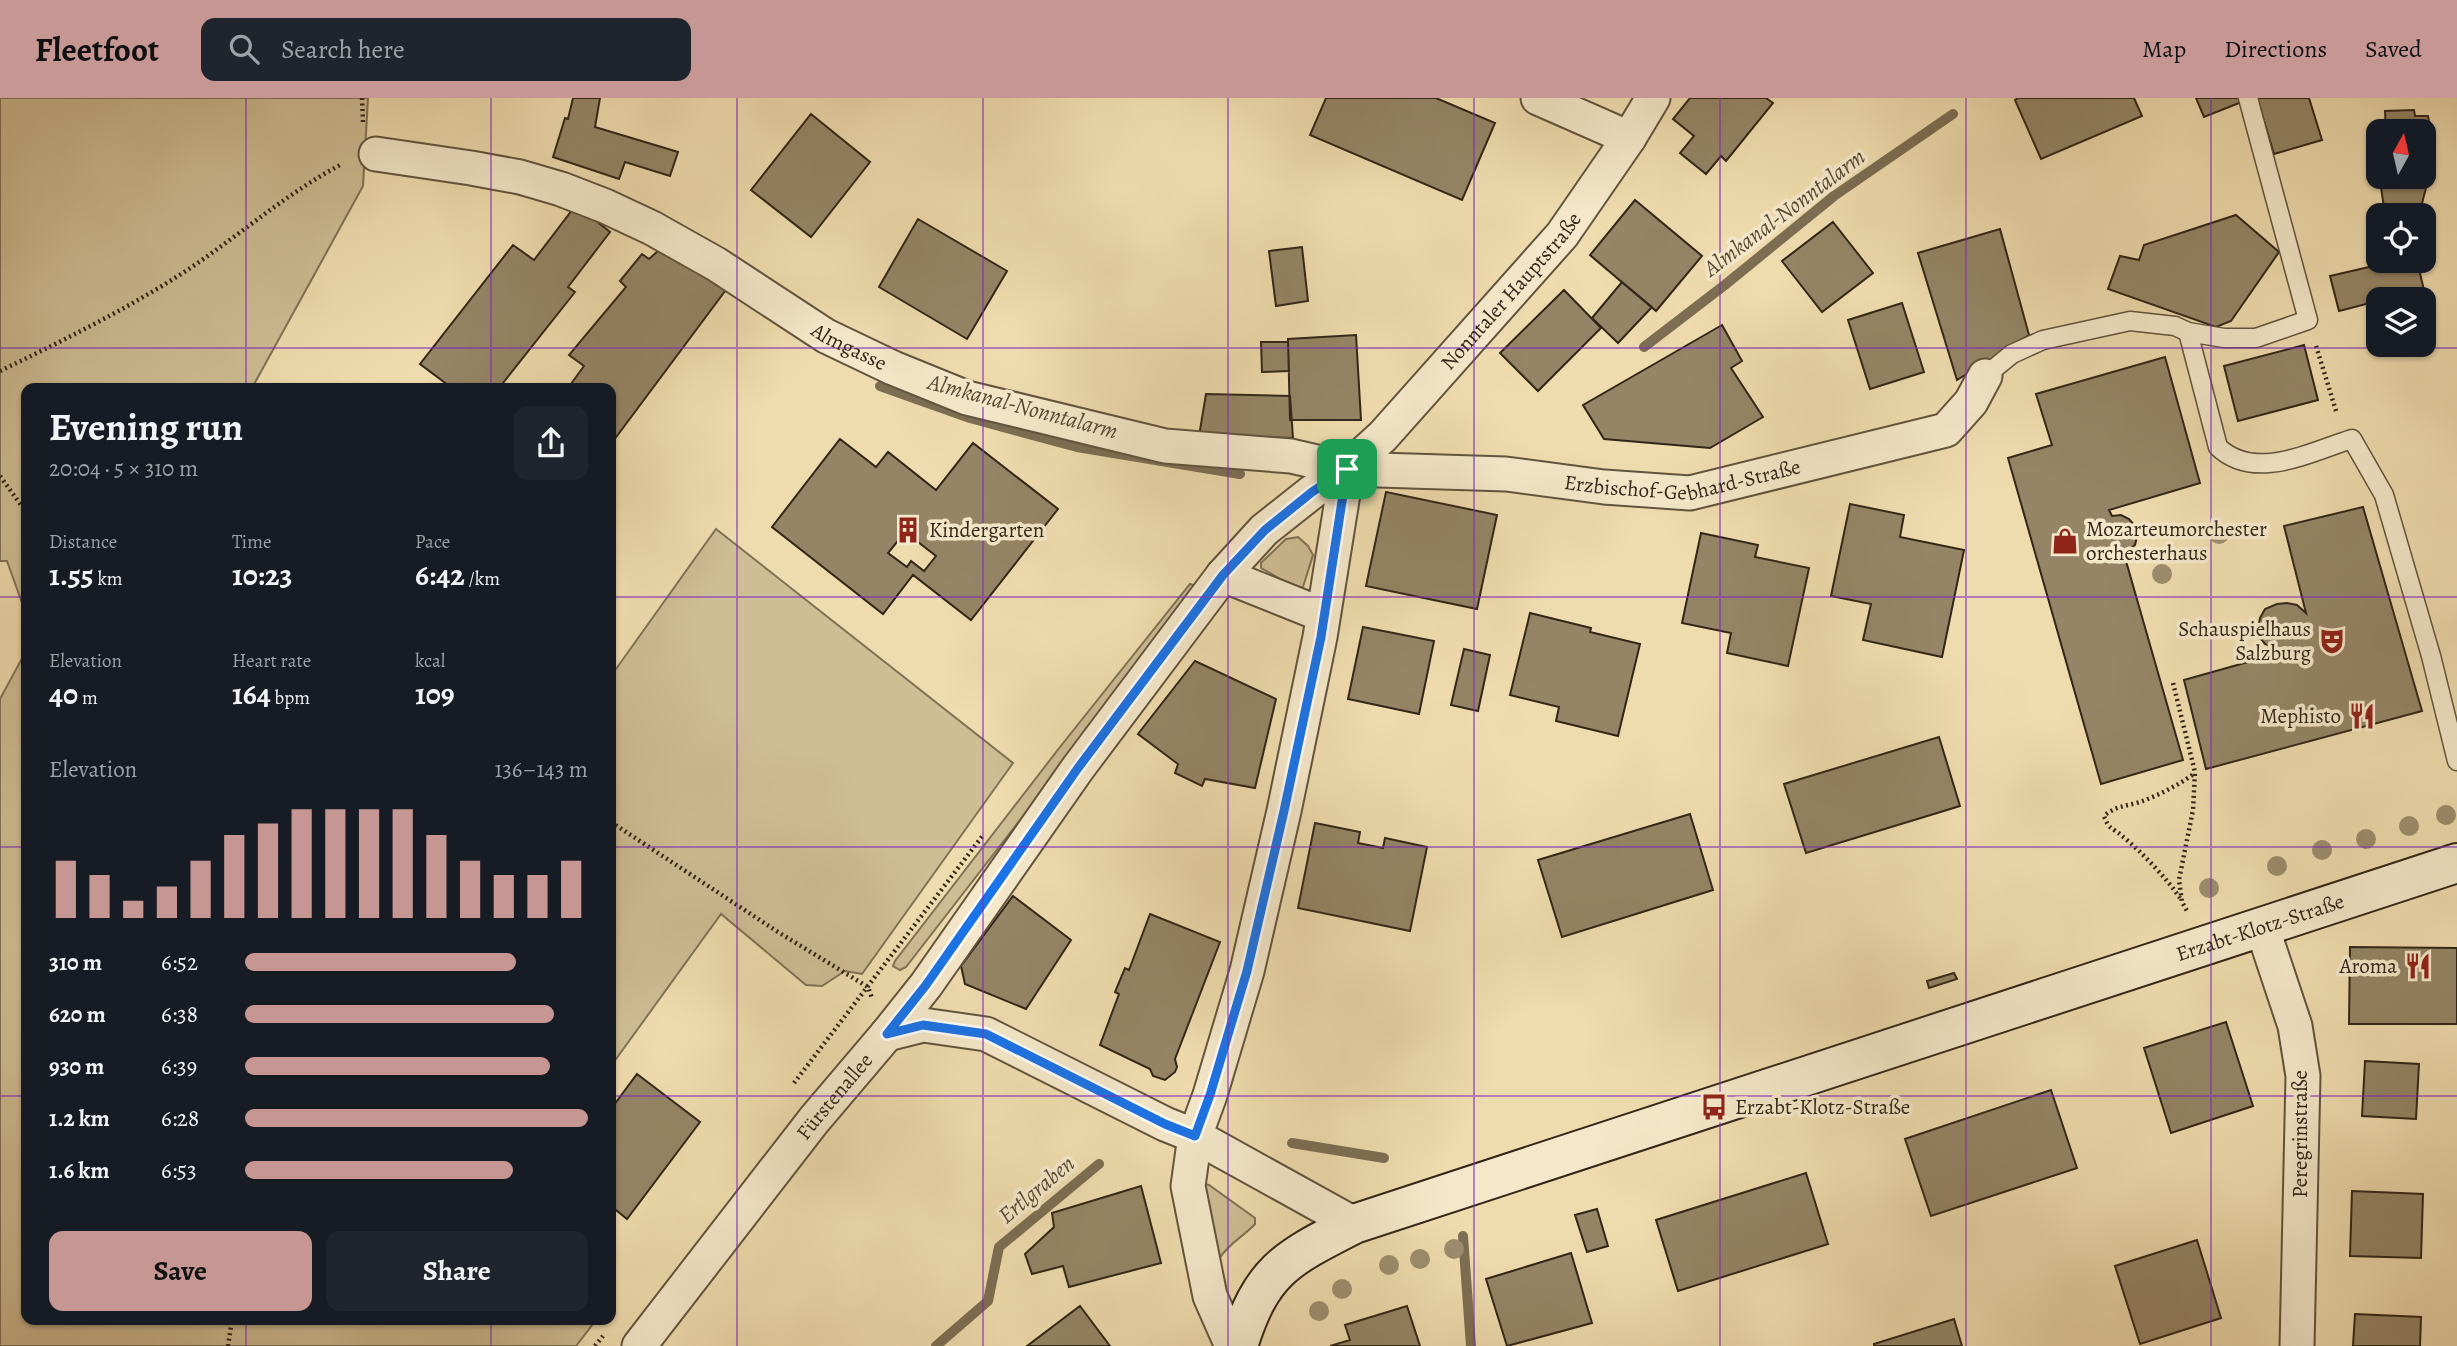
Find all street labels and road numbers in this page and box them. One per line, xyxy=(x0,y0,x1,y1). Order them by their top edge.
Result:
street label: Nonntaler Hauptstraße xyxy=(1434,206,1588,376)
street label: Almgasse xyxy=(805,316,891,377)
street label: Erzbischof-Gebhard-Straße xyxy=(1563,452,1803,507)
street label: Erzabt-Klotz-Straße xyxy=(2172,887,2348,968)
street label: Fürstenallee xyxy=(790,1047,879,1146)
street label: Peregrinstraße xyxy=(2286,1070,2314,1198)

